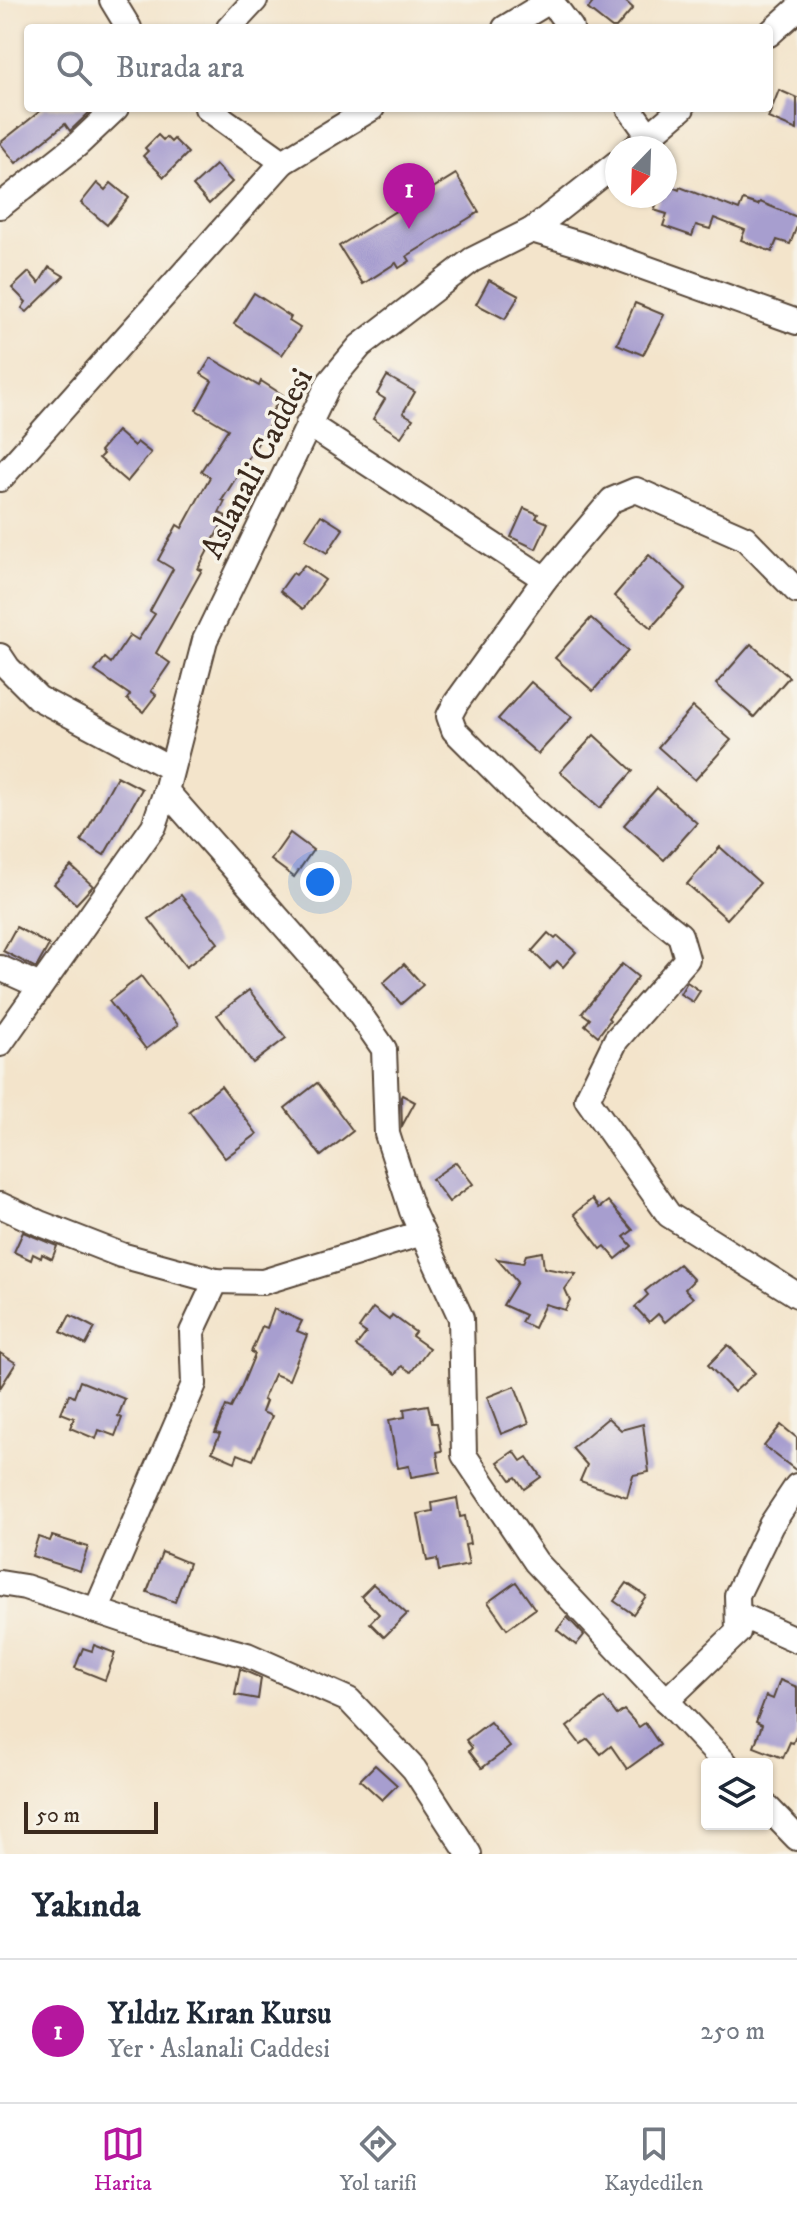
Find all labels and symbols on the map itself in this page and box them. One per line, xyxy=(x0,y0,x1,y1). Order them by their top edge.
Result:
north arrow xyxy=(605,136,677,208)
pin: 1 xyxy=(383,163,435,229)
street label: Aslanali Caddesi xyxy=(193,362,323,566)
your location xyxy=(300,862,340,902)
scale bar xyxy=(24,1798,158,1834)

